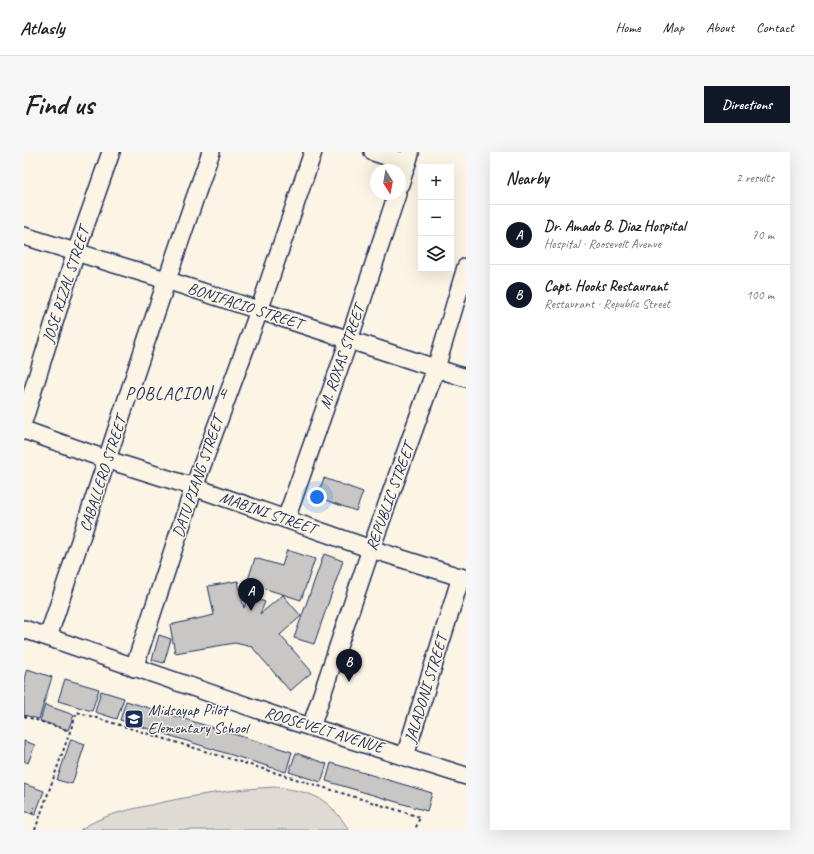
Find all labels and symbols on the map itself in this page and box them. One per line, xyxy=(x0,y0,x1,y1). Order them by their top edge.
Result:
north arrow xyxy=(370,164,406,200)
street label: JOSE RIZAL STREET xyxy=(38,220,96,346)
street label: BONIFACIO STREET xyxy=(185,278,308,335)
street label: M. ROXAS STREET xyxy=(315,299,370,412)
district label: POBLACION 4 xyxy=(125,382,228,404)
street label: CABALLERO STREET xyxy=(75,410,132,534)
street label: DATU PIANG STREET xyxy=(168,410,230,540)
street label: REPUBLIC STREET xyxy=(361,436,420,553)
street label: MABINI STREET xyxy=(217,487,322,540)
your location xyxy=(307,487,327,507)
pin: A xyxy=(238,578,264,611)
street label: JALADONI STREET xyxy=(400,629,453,746)
pin: B xyxy=(336,649,362,682)
place label: Midsayap Pilot Elementary School xyxy=(148,700,251,738)
street label: ROOSEVELT AVENUE xyxy=(262,702,388,758)
school or university icon: Midsayap Pilot Elementary School xyxy=(123,708,145,730)

